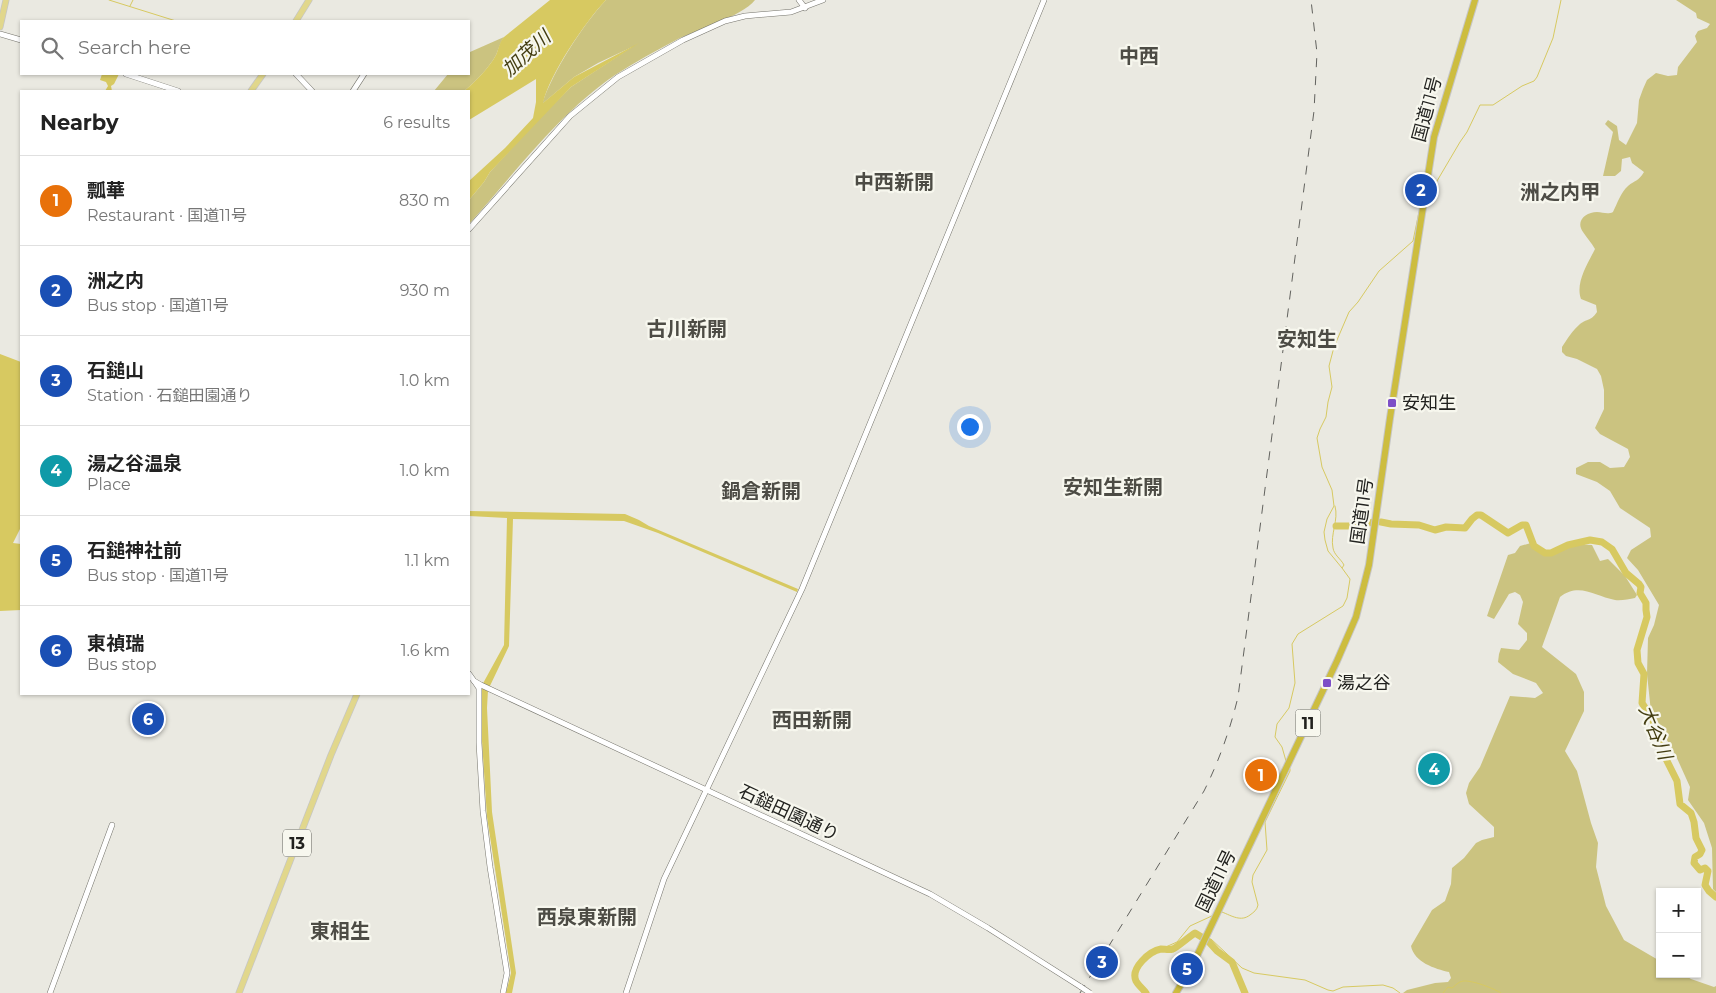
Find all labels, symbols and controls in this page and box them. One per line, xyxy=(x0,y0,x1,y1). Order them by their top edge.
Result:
search box xyxy=(20,20,470,75)
water label: 加茂川 xyxy=(497,24,557,81)
icon: search xyxy=(38,34,66,62)
text: Search here xyxy=(78,36,191,59)
district label: 中西 xyxy=(1119,44,1159,68)
street label: 国道11号 xyxy=(1408,74,1446,144)
text: Nearby xyxy=(40,110,119,135)
text: 6 results xyxy=(383,113,450,132)
district label: 中西新開 xyxy=(854,170,934,194)
pin: 2 xyxy=(1405,171,1437,209)
text: 瓢華 xyxy=(87,179,125,202)
district label: 洲之内甲 xyxy=(1520,180,1600,204)
text: 1 xyxy=(53,191,59,210)
text: 830 m xyxy=(399,191,450,210)
text: Restaurant · 国道11号 xyxy=(87,206,247,225)
text: 洲之内 xyxy=(87,269,144,292)
text: 2 xyxy=(51,281,61,300)
text: 930 m xyxy=(400,281,450,300)
text: Bus stop · 国道11号 xyxy=(87,296,229,315)
district label: 古川新開 xyxy=(647,317,727,341)
district label: 安知生 xyxy=(1277,327,1337,351)
text: 石鎚山 xyxy=(87,359,144,382)
text: 3 xyxy=(51,371,61,390)
text: 1.0 km xyxy=(400,371,450,390)
text: Station · 石鎚田園通り xyxy=(87,386,253,405)
place label: 安知生 xyxy=(1402,392,1456,414)
marker: 安知生 xyxy=(1386,397,1398,409)
your location xyxy=(957,414,983,440)
text: 湯之谷温泉 xyxy=(87,452,182,475)
text: 4 xyxy=(50,461,62,480)
text: 1.0 km xyxy=(400,461,450,480)
text: Place xyxy=(87,475,131,494)
district label: 安知生新開 xyxy=(1063,475,1163,499)
street label: 国道11号 xyxy=(1346,476,1378,546)
district label: 鍋倉新開 xyxy=(721,479,801,503)
text: 石鎚神社前 xyxy=(87,539,182,562)
text: 5 xyxy=(51,551,61,570)
text: 1.1 km xyxy=(405,551,450,570)
text: Bus stop · 国道11号 xyxy=(87,566,229,585)
text: 東禎瑞 xyxy=(87,632,144,655)
text: 6 xyxy=(51,641,61,660)
text: 1.6 km xyxy=(401,641,450,660)
text: Bus stop xyxy=(87,655,157,674)
place label: 湯之谷 xyxy=(1337,672,1391,694)
marker: 湯之谷 xyxy=(1321,677,1333,689)
pin: 6 xyxy=(132,700,164,738)
water label: 大谷川 xyxy=(1634,701,1678,765)
district label: 西田新開 xyxy=(772,708,852,732)
road number: 11 xyxy=(1296,710,1320,736)
pin: 4 xyxy=(1418,750,1450,788)
pin: 1 xyxy=(1245,756,1277,794)
street label: 石鎚田園通り xyxy=(735,780,843,846)
road number: 13 xyxy=(283,830,311,856)
street label: 国道11号 xyxy=(1191,846,1241,916)
map controls xyxy=(1656,888,1701,978)
button: + xyxy=(1656,888,1701,933)
district label: 西泉東新開 xyxy=(537,905,637,929)
district label: 東相生 xyxy=(310,919,370,943)
button: − xyxy=(1656,933,1701,978)
pin: 3 xyxy=(1086,943,1118,981)
pin: 5 xyxy=(1171,950,1203,988)

